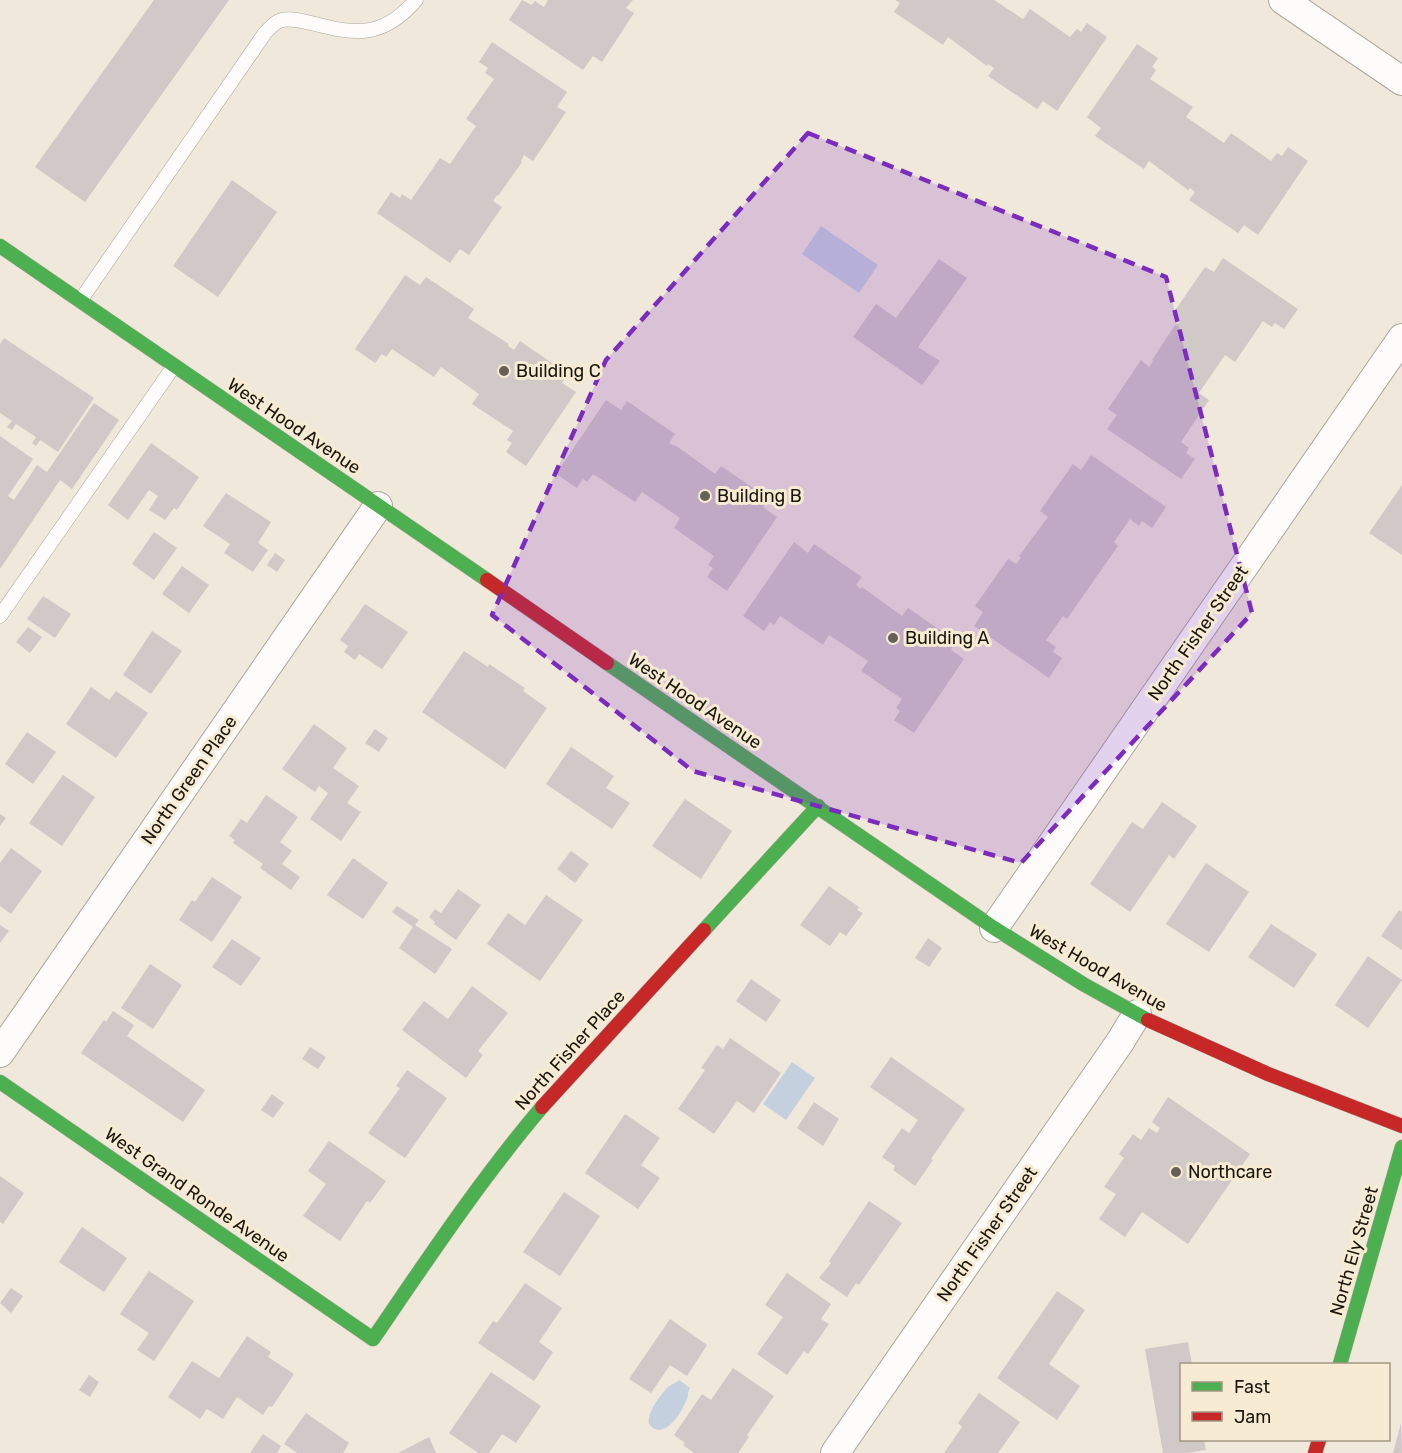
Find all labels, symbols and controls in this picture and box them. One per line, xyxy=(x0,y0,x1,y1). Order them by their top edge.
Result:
place label: Building C xyxy=(516,360,601,382)
marker: Building C xyxy=(497,364,511,378)
street label: West Hood Avenue xyxy=(223,373,365,479)
place label: Building B xyxy=(717,485,802,507)
marker: Building B xyxy=(698,489,712,503)
street label: North Fisher Street xyxy=(1143,561,1253,705)
place label: Building A xyxy=(905,627,989,649)
marker: Building A xyxy=(886,631,900,645)
street label: West Hood Avenue xyxy=(624,648,766,754)
street label: North Green Place xyxy=(136,711,242,849)
street label: West Hood Avenue xyxy=(1025,919,1171,1017)
street label: North Fisher Place xyxy=(510,985,630,1115)
street label: West Grand Ronde Avenue xyxy=(100,1123,294,1267)
place label: Northcare xyxy=(1188,1161,1272,1183)
street label: North Fisher Street xyxy=(932,1162,1042,1306)
marker: Northcare xyxy=(1169,1165,1183,1179)
street label: North Ely Street xyxy=(1325,1184,1383,1318)
legend xyxy=(1180,1363,1390,1441)
text: Fast xyxy=(1234,1376,1270,1398)
text: Jam xyxy=(1234,1406,1271,1428)

